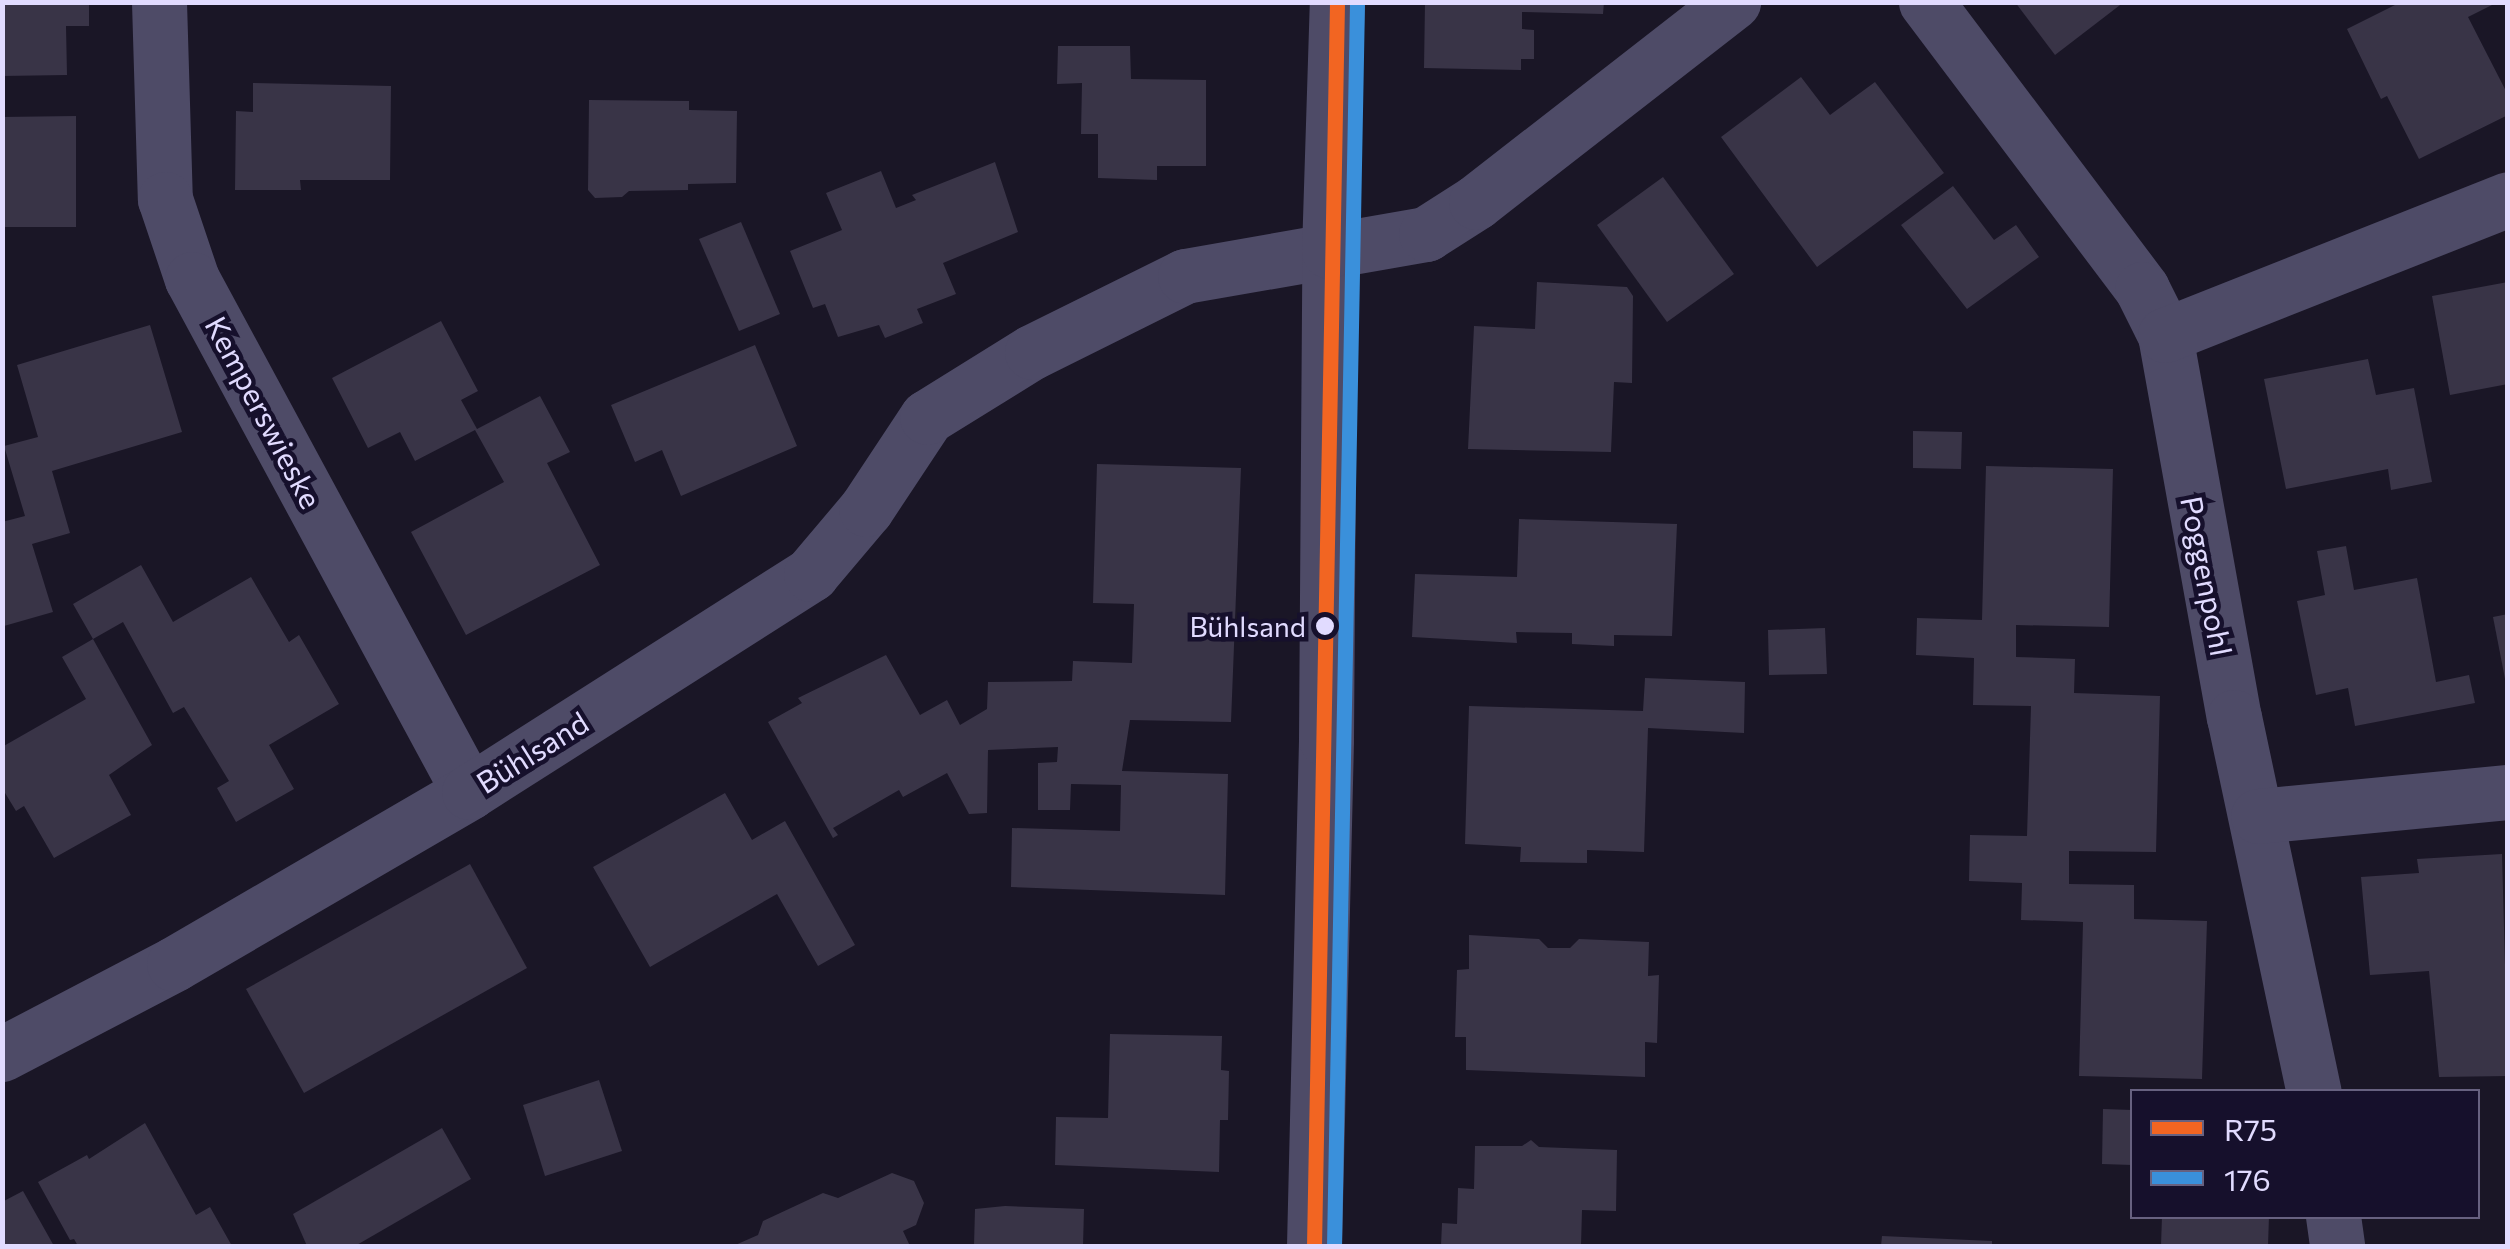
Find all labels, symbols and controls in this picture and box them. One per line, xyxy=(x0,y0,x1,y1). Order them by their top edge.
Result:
street label: Kemperswieske xyxy=(198,310,330,514)
street label: Poggenpohl xyxy=(2174,493,2240,659)
place label: Bühlsand xyxy=(1190,609,1306,643)
marker: Bühlsand xyxy=(1315,616,1335,636)
street label: Bühlsand xyxy=(470,704,594,800)
legend xyxy=(2130,1089,2480,1219)
text: R75 xyxy=(2224,1110,2277,1147)
text: 176 xyxy=(2224,1160,2271,1197)

